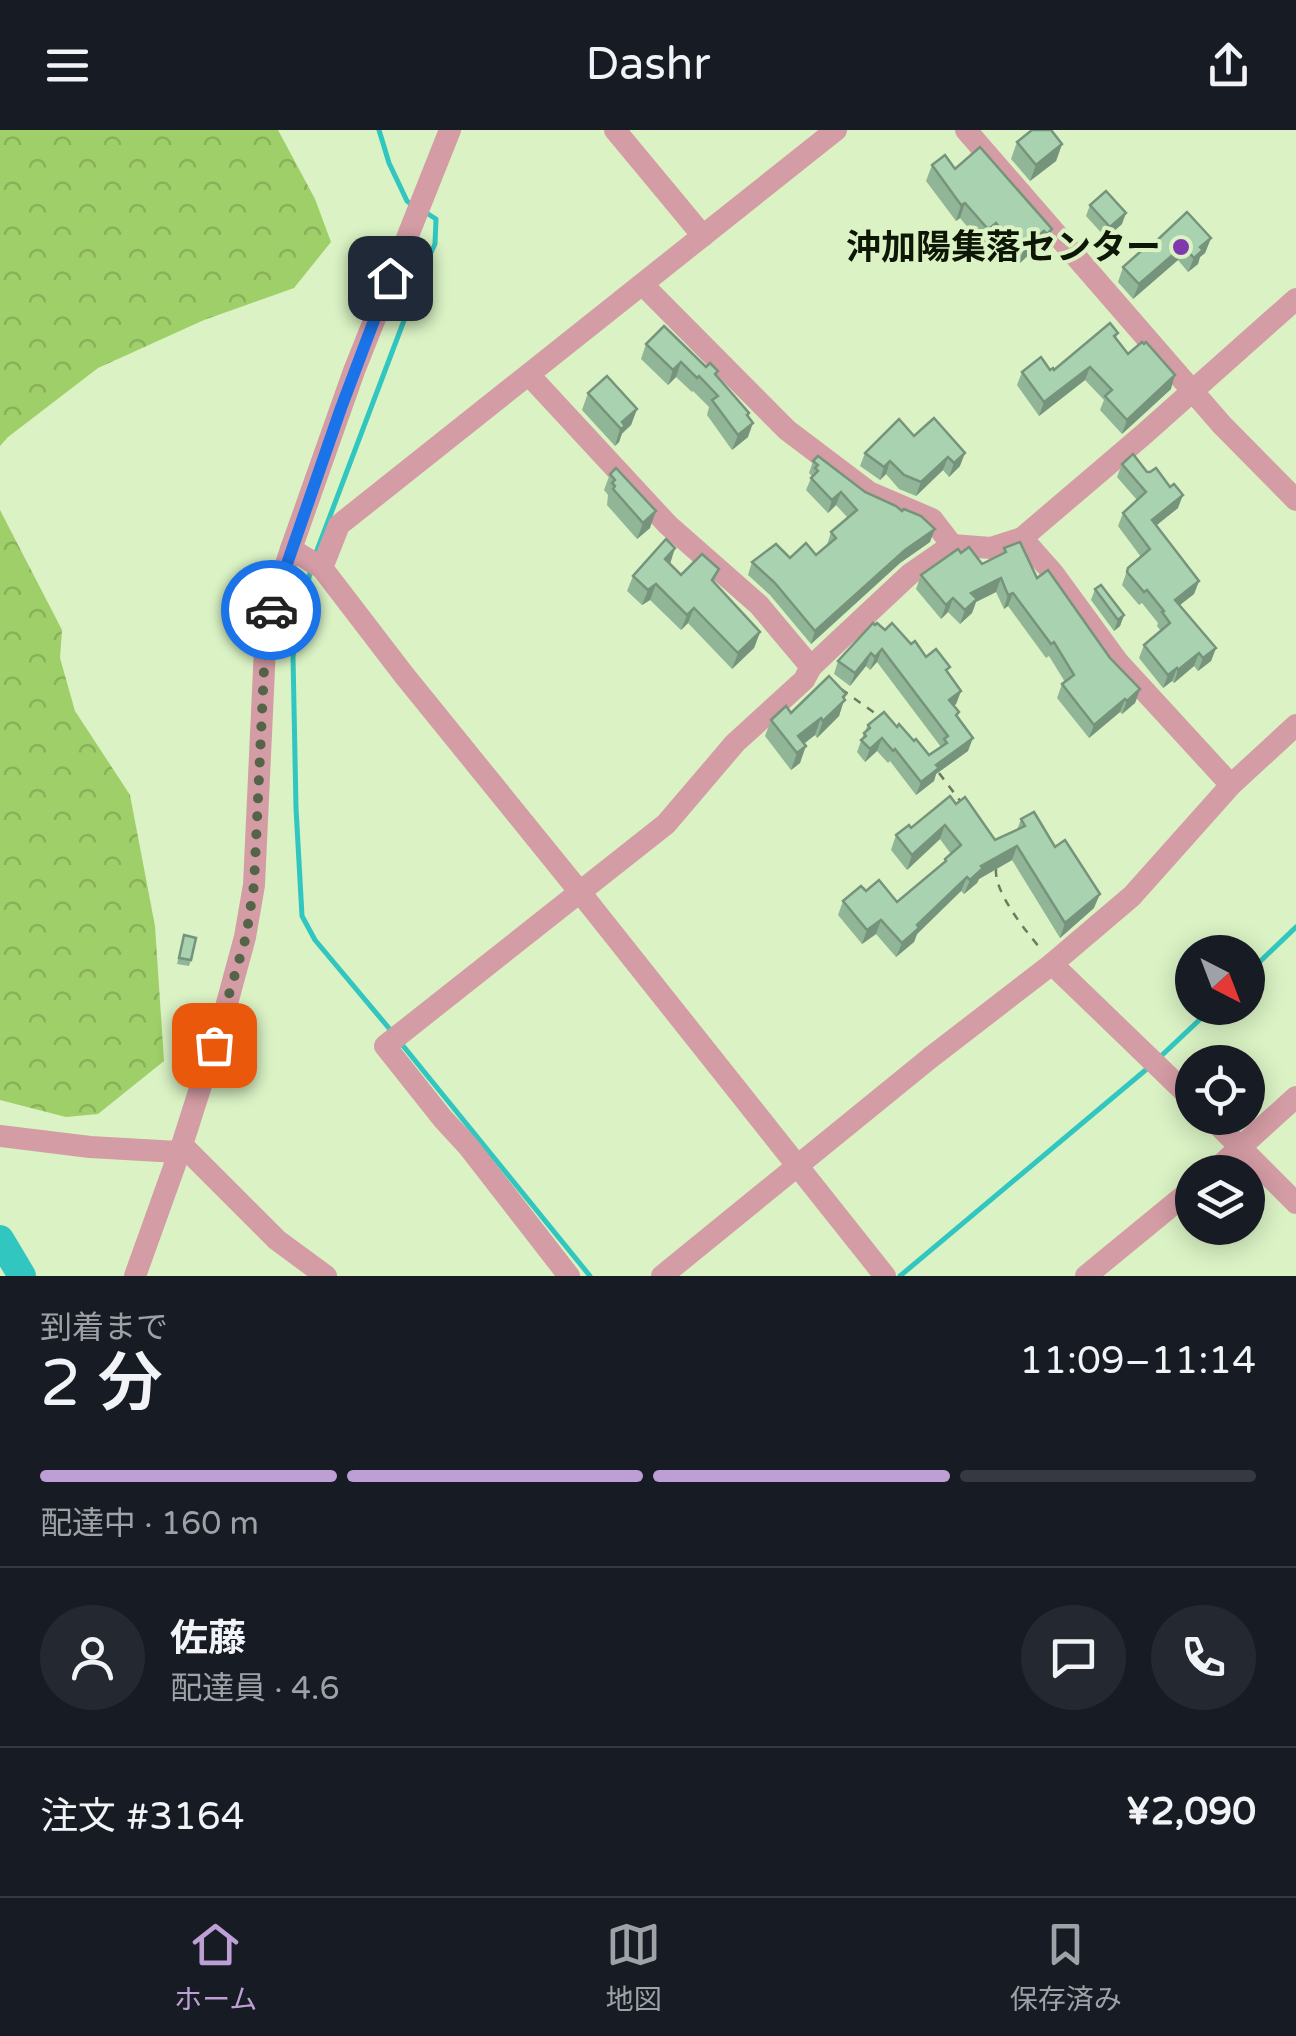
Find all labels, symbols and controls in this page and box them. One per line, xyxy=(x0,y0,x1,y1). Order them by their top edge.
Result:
icon: menu xyxy=(40,38,95,93)
text: Dashr xyxy=(586,38,710,92)
icon: share xyxy=(1201,38,1256,93)
place label: 沖加陽集落センター xyxy=(846,227,1161,269)
pin xyxy=(348,236,433,321)
marker: 沖加陽集落センター xyxy=(1170,236,1192,258)
icon: home xyxy=(363,251,418,306)
courier xyxy=(221,560,321,660)
icon: car xyxy=(244,583,299,638)
north arrow xyxy=(1175,935,1265,1025)
map controls xyxy=(1175,935,1265,1245)
pin xyxy=(172,1003,257,1088)
icon: bag xyxy=(187,1018,242,1073)
button: locate xyxy=(1175,1045,1265,1135)
button: layers xyxy=(1175,1155,1265,1245)
text: 到着まで xyxy=(40,1309,168,1347)
text: 11:09–11:14 xyxy=(1019,1338,1256,1384)
text: 2 分 xyxy=(40,1345,163,1424)
text: 配達中 · 160 m xyxy=(40,1505,259,1543)
button: person xyxy=(40,1605,145,1710)
button: chat xyxy=(1021,1605,1126,1710)
button: phone xyxy=(1151,1605,1256,1710)
text: 佐藤 xyxy=(170,1616,246,1662)
text: 配達員 · 4.6 xyxy=(170,1670,339,1708)
text: ¥2,090 xyxy=(1126,1789,1256,1835)
text: 注文 #3164 xyxy=(40,1794,245,1840)
tab: ホーム xyxy=(174,1917,257,2017)
tab: 地図 xyxy=(606,1917,662,2017)
tab: 保存済み xyxy=(1010,1917,1122,2017)

